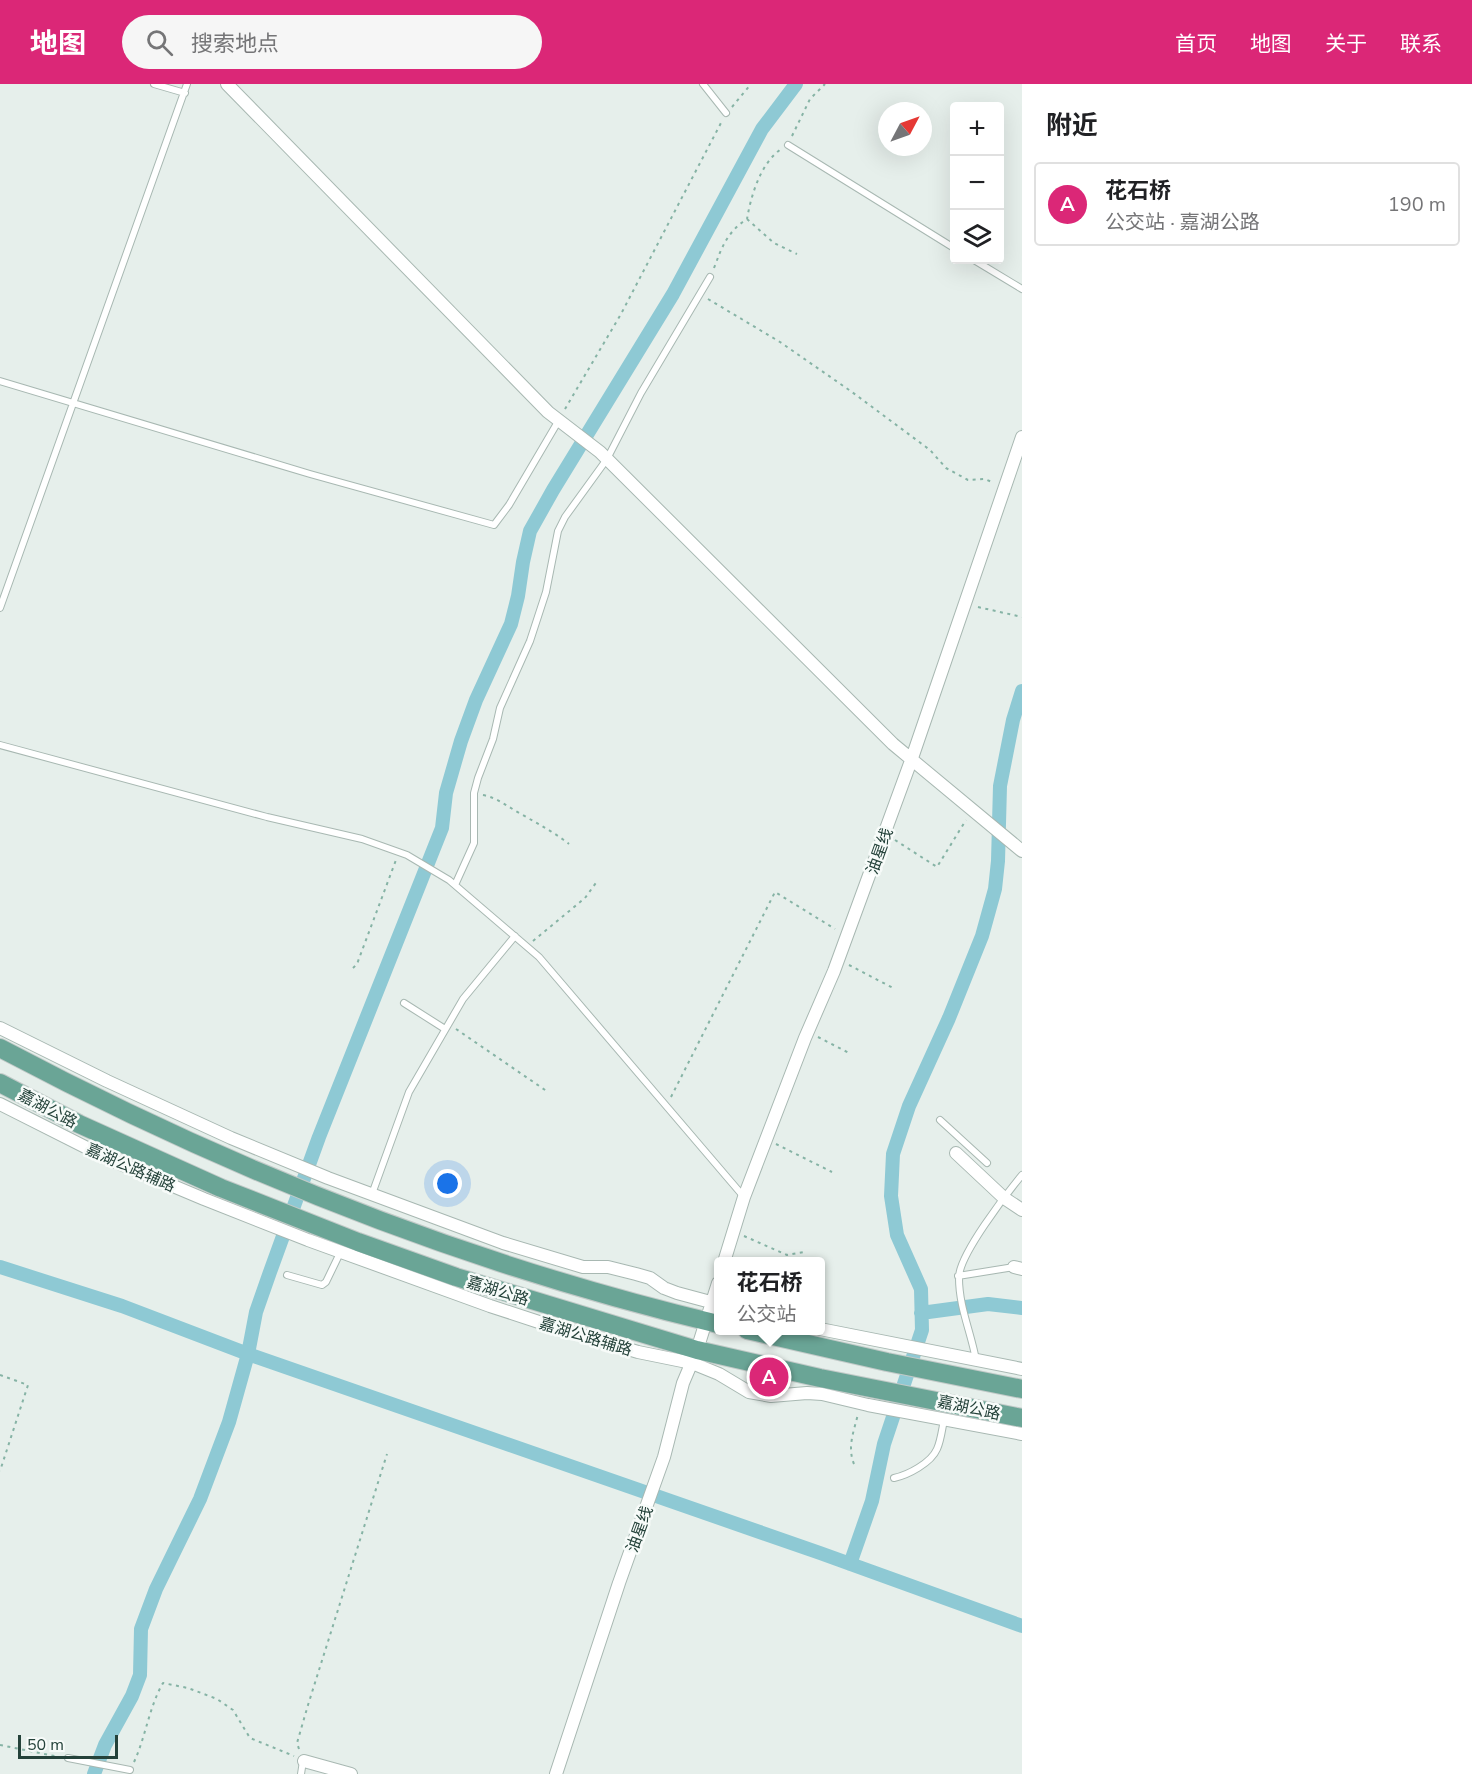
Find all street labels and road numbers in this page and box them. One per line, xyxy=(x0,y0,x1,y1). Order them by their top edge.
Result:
street label: 油星线 xyxy=(861,825,898,878)
street label: 嘉湖公路 xyxy=(14,1084,81,1134)
street label: 嘉湖公路辅路 xyxy=(82,1138,179,1197)
street label: 嘉湖公路 xyxy=(464,1271,532,1311)
street label: 嘉湖公路辅路 xyxy=(537,1312,635,1362)
street label: 嘉湖公路 xyxy=(935,1391,1002,1425)
street label: 油星线 xyxy=(621,1503,658,1556)

